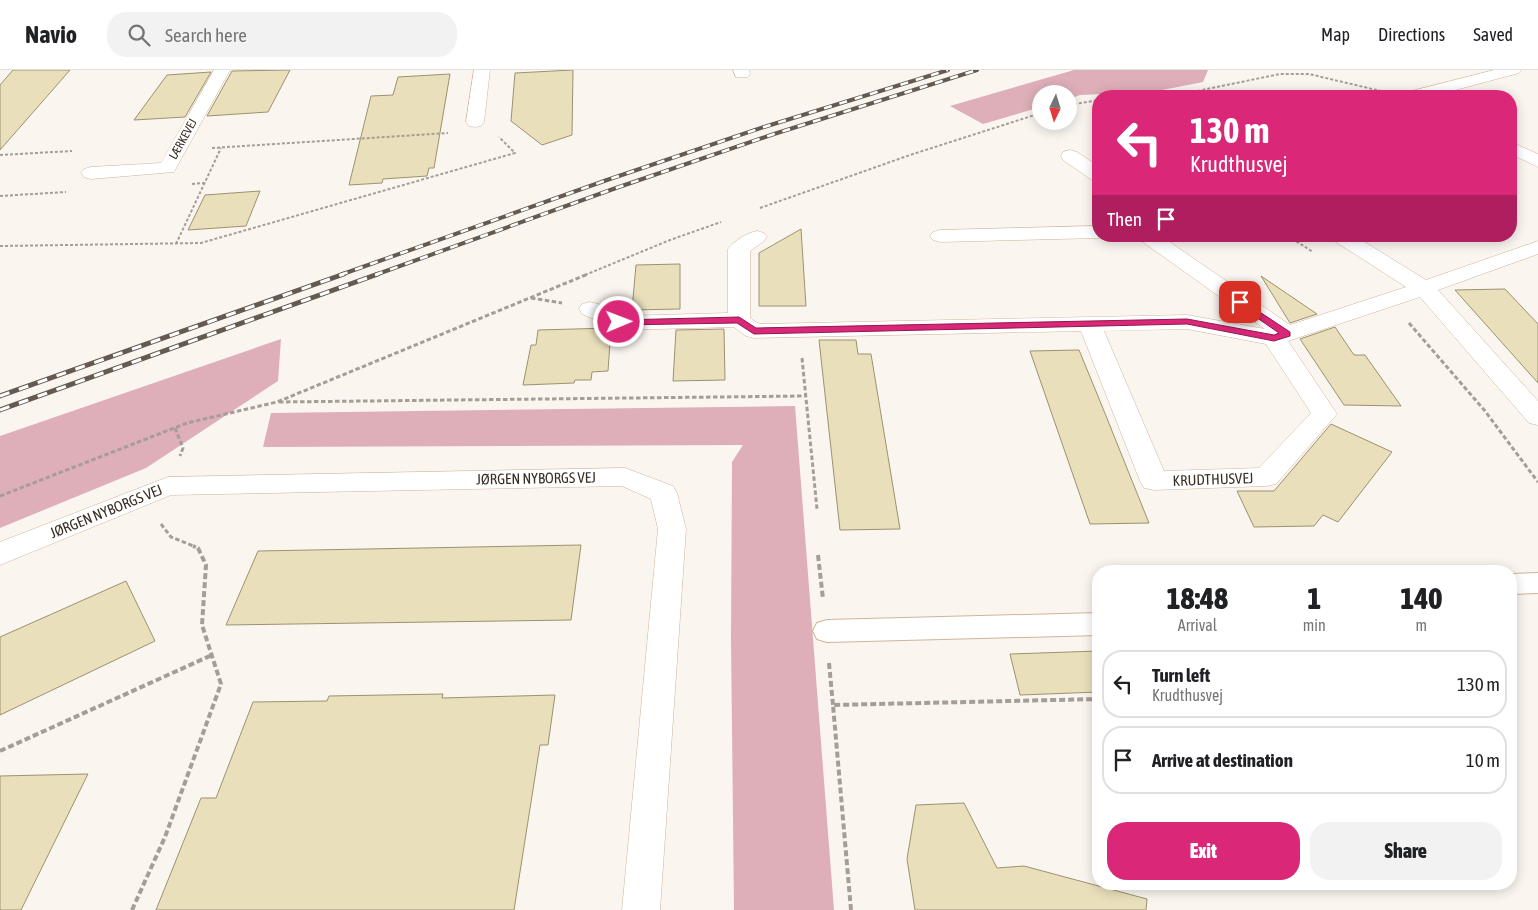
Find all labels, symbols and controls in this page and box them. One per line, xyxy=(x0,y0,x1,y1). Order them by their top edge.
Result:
search box xyxy=(107,12,457,57)
text: Navio xyxy=(25,21,77,48)
icon: search xyxy=(125,21,153,49)
text: Search here xyxy=(165,24,247,46)
text: Map xyxy=(1321,24,1350,45)
text: Directions xyxy=(1378,24,1445,45)
text: Saved xyxy=(1473,24,1513,45)
north arrow xyxy=(1032,85,1078,130)
map controls xyxy=(1032,85,1077,130)
icon: left xyxy=(1107,110,1172,175)
text: 130 m xyxy=(1190,110,1269,150)
street label: LÆRKEVEJ xyxy=(166,116,200,162)
text: Krudthusvej xyxy=(1190,151,1288,177)
icon: arrive xyxy=(1152,205,1180,233)
text: Then xyxy=(1107,208,1142,230)
pin xyxy=(1219,281,1261,323)
icon: arrive xyxy=(1226,288,1254,316)
position arrow xyxy=(592,295,644,347)
street label: JØRGEN NYBORGS VEJ xyxy=(476,468,596,488)
street label: KRUDTHUSVEJ xyxy=(1172,469,1254,489)
street label: JØRGEN NYBORGS VEJ xyxy=(47,481,165,541)
text: 18:48 xyxy=(1166,581,1228,615)
text: 1 xyxy=(1307,581,1321,615)
text: 140 xyxy=(1400,581,1442,615)
text: Arrival xyxy=(1178,616,1217,634)
text: min xyxy=(1303,616,1326,634)
text: m xyxy=(1416,616,1427,634)
text: Turn left xyxy=(1152,664,1210,686)
icon: left xyxy=(1109,670,1137,698)
text: 130 m xyxy=(1457,673,1500,695)
text: Krudthusvej xyxy=(1152,686,1223,704)
icon: arrive xyxy=(1109,746,1137,774)
text: Arrive at destination xyxy=(1152,749,1293,771)
text: 10 m xyxy=(1466,749,1500,771)
button: Exit xyxy=(1107,822,1300,880)
button: Share xyxy=(1310,822,1502,880)

